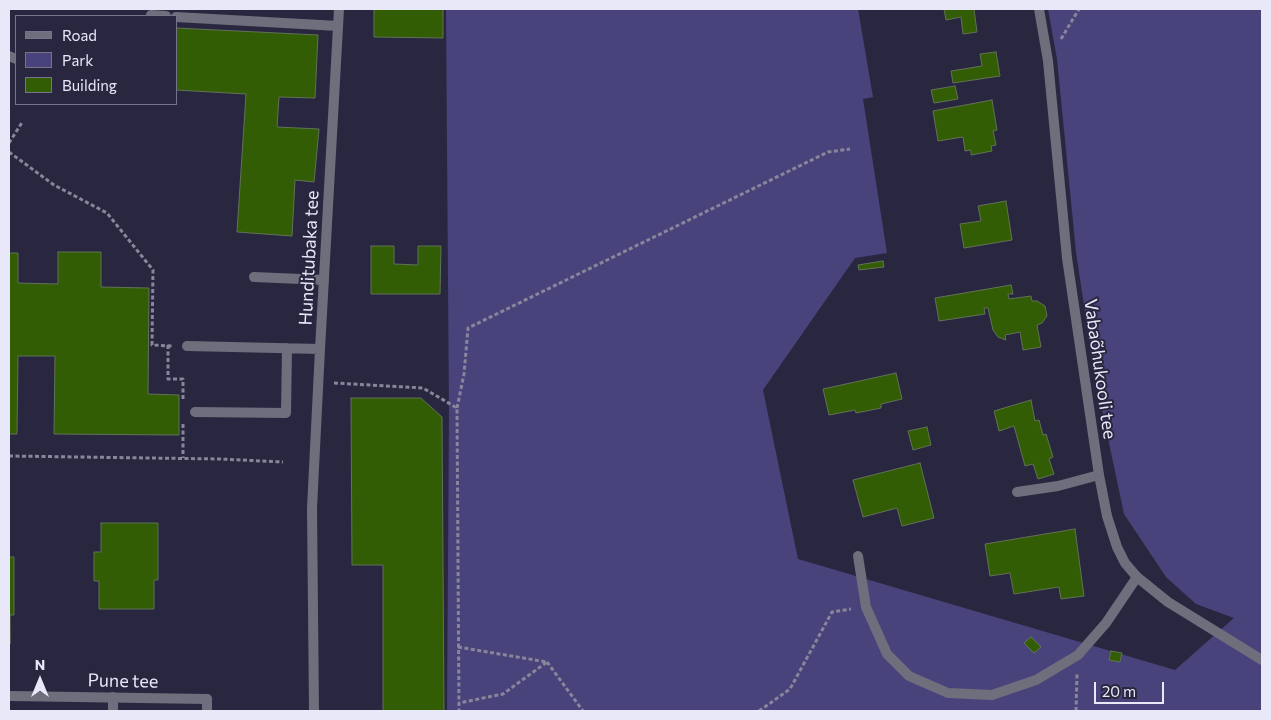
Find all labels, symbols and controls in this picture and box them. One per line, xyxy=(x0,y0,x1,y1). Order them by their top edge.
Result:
legend xyxy=(15,15,178,105)
text: Road xyxy=(62,26,97,44)
text: Park xyxy=(62,51,93,69)
text: Building xyxy=(62,76,117,94)
street label: Hunditubaka tee xyxy=(295,190,323,326)
street label: Vabaõhukooli tee xyxy=(1079,297,1121,441)
north arrow xyxy=(15,655,65,705)
text: N xyxy=(35,656,45,673)
street label: Pune tee xyxy=(87,670,159,692)
scale bar xyxy=(1096,672,1166,704)
text: 20 m xyxy=(1102,682,1136,700)

